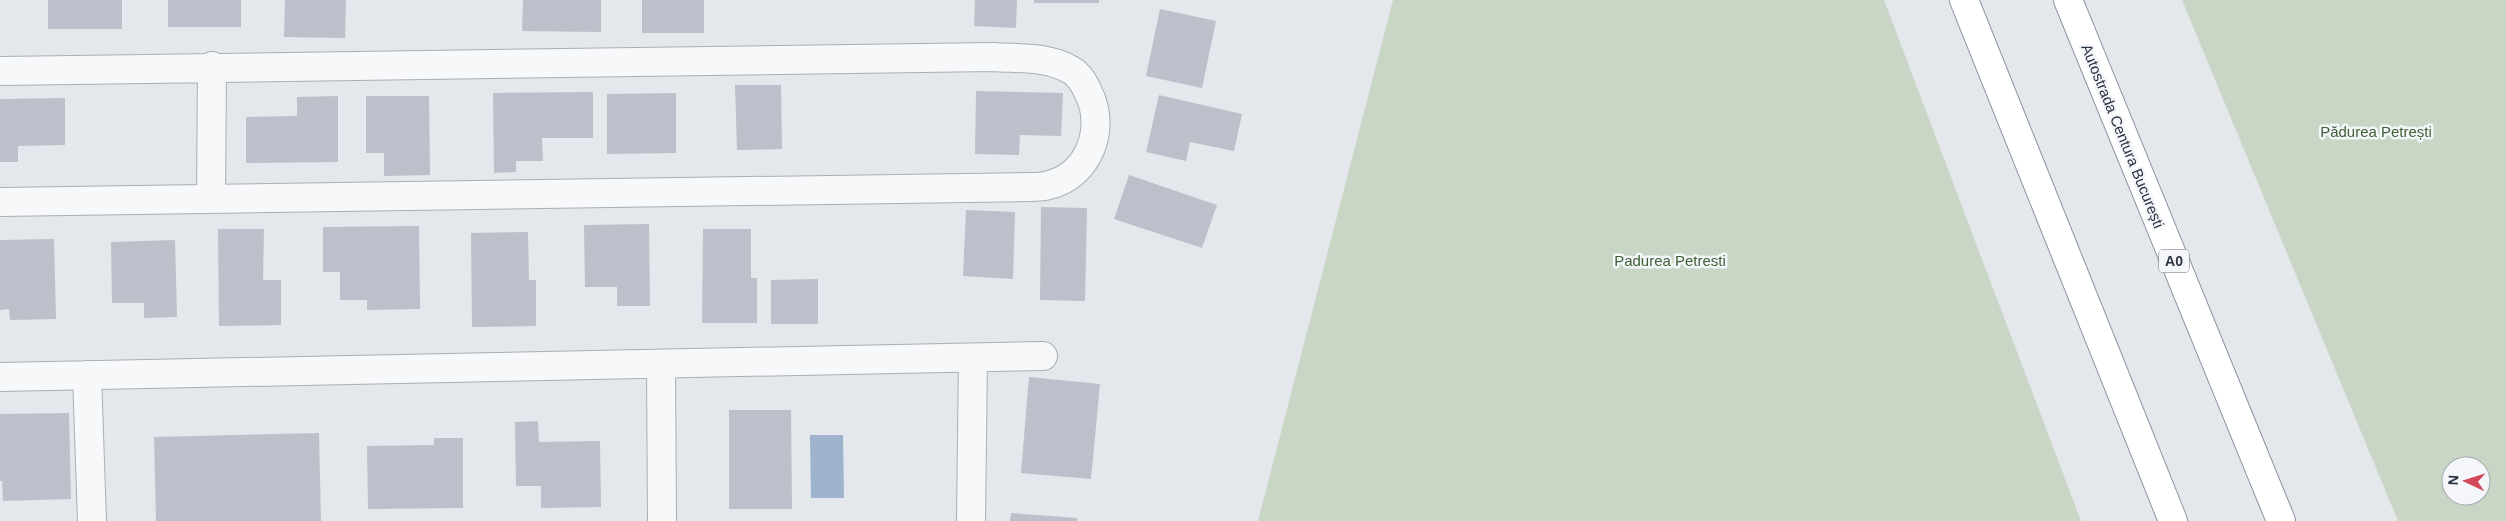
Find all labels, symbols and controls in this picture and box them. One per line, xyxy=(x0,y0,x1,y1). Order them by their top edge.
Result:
street label: Autostrada Centura București xyxy=(2078,42,2168,230)
park label: Pădurea Petrești xyxy=(2320,123,2432,140)
road number: A0 xyxy=(2159,250,2189,272)
park label: Padurea Petresti xyxy=(1614,252,1726,269)
north arrow xyxy=(2441,456,2491,506)
text: N xyxy=(2445,474,2461,486)

